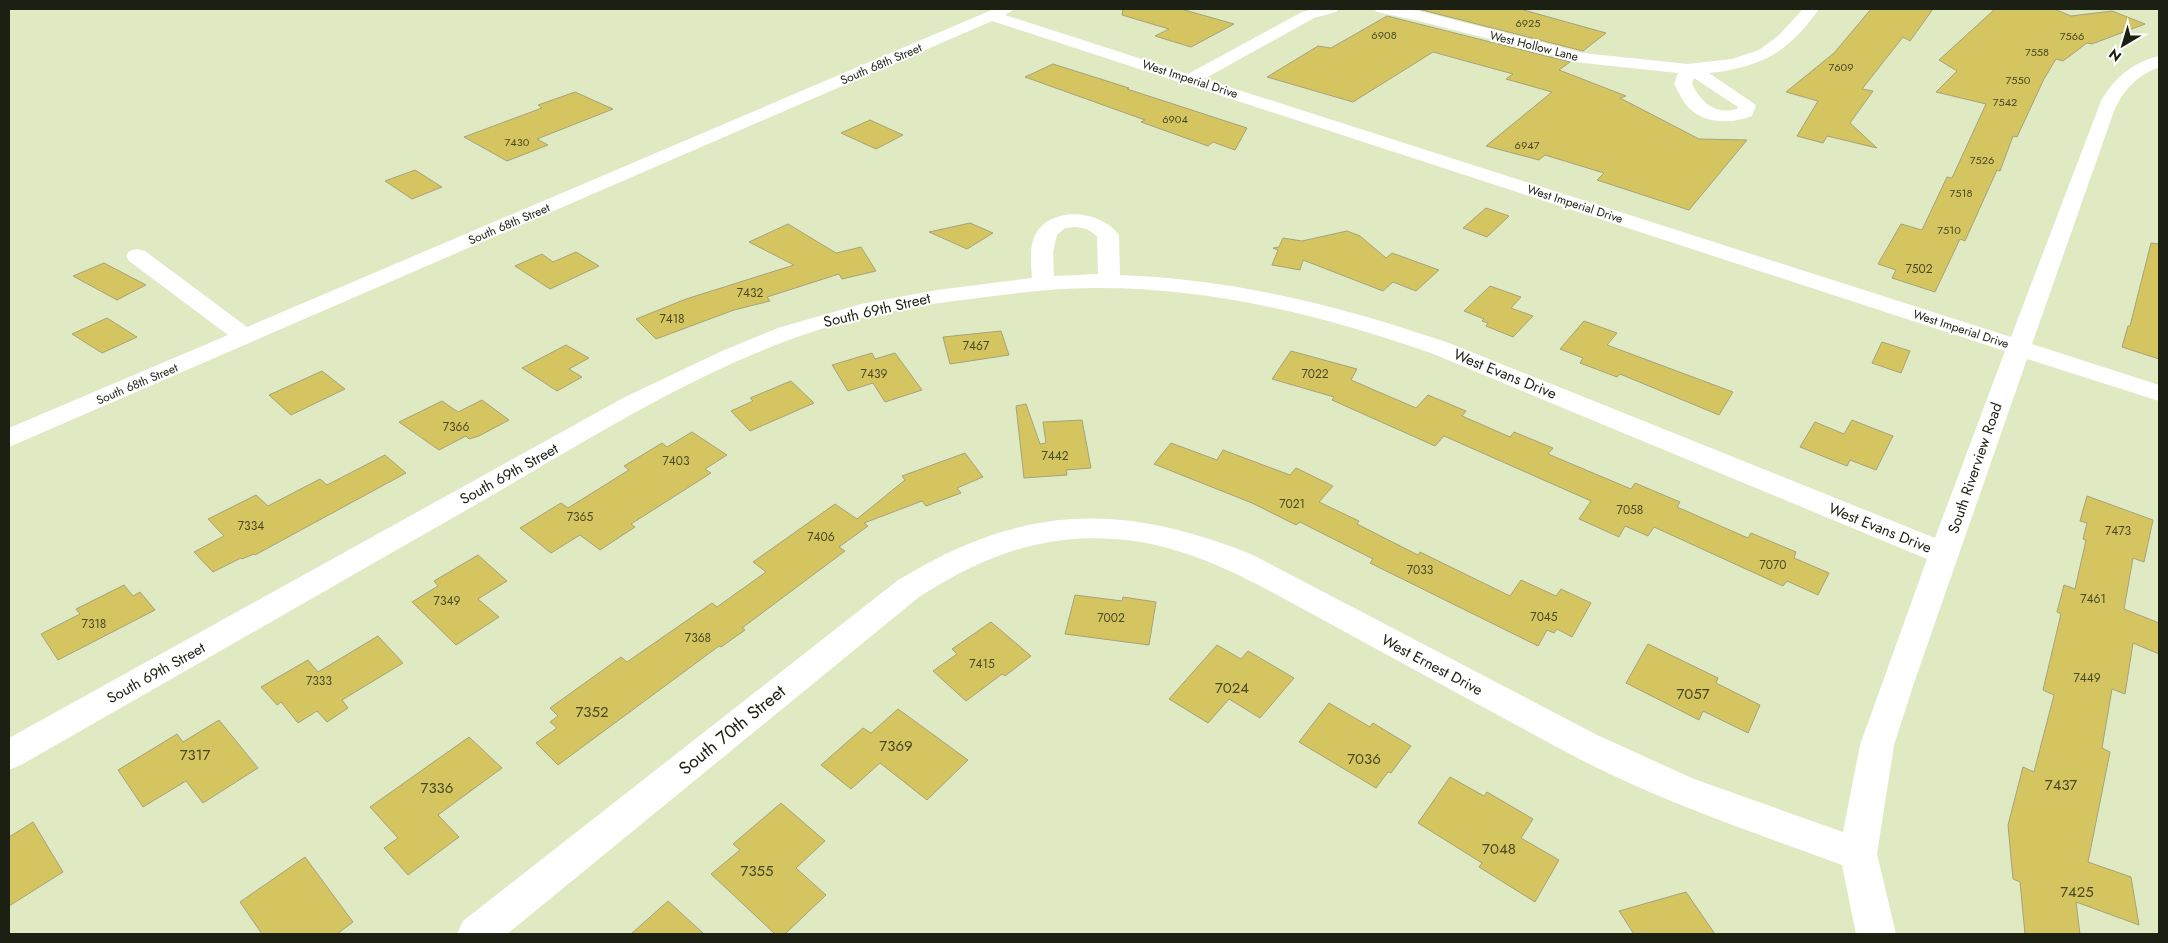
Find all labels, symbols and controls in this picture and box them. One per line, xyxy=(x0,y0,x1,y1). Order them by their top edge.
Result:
house number: 6925 xyxy=(1515,15,1541,31)
north arrow xyxy=(2098,20,2148,70)
street label: West Hollow Lane xyxy=(1488,26,1580,66)
house number: 6908 xyxy=(1371,27,1397,43)
house number: 7566 xyxy=(2060,28,2084,44)
street label: South 68th Street xyxy=(837,39,925,89)
house number: 7558 xyxy=(2025,44,2049,60)
text: N xyxy=(2104,44,2126,67)
street label: West Imperial Drive xyxy=(1140,55,1240,103)
house number: 7609 xyxy=(1828,59,1854,75)
house number: 7550 xyxy=(2006,72,2031,88)
house number: 7542 xyxy=(1993,94,2017,110)
house number: 6904 xyxy=(1162,111,1188,127)
house number: 7430 xyxy=(505,134,530,150)
house number: 6947 xyxy=(1515,137,1540,153)
house number: 7526 xyxy=(1970,152,1994,168)
street label: West Imperial Drive xyxy=(1525,180,1625,228)
house number: 7518 xyxy=(1950,185,1972,201)
street label: South 68th Street xyxy=(465,199,553,249)
house number: 7510 xyxy=(1937,222,1961,238)
house number: 7502 xyxy=(1905,260,1933,278)
house number: 7432 xyxy=(737,284,764,302)
street label: South 69th Street xyxy=(821,287,933,333)
street label: West Imperial Drive xyxy=(1911,305,2011,353)
house number: 7418 xyxy=(659,310,685,328)
house number: 7467 xyxy=(963,337,990,355)
street label: West Evans Drive xyxy=(1450,343,1560,405)
street label: South 68th Street xyxy=(93,359,181,409)
house number: 7439 xyxy=(861,365,887,383)
house number: 7022 xyxy=(1301,365,1329,383)
street label: South Riverview Road xyxy=(1942,400,2008,536)
house number: 7366 xyxy=(443,418,469,436)
street label: South 69th Street xyxy=(456,438,562,510)
house number: 7442 xyxy=(1041,447,1069,465)
house number: 7403 xyxy=(662,452,690,470)
house number: 7021 xyxy=(1279,495,1305,513)
street label: West Evans Drive xyxy=(1825,497,1935,559)
house number: 7058 xyxy=(1617,501,1643,519)
house number: 7365 xyxy=(567,508,593,526)
house number: 7334 xyxy=(238,517,264,535)
house number: 7473 xyxy=(2105,522,2132,540)
house number: 7406 xyxy=(807,528,835,546)
house number: 7070 xyxy=(1759,556,1787,574)
house number: 7033 xyxy=(1407,561,1434,579)
house number: 7461 xyxy=(2080,590,2106,608)
house number: 7349 xyxy=(434,592,460,610)
house number: 7045 xyxy=(1530,608,1558,626)
house number: 7002 xyxy=(1097,609,1125,627)
house number: 7318 xyxy=(82,615,106,633)
house number: 7368 xyxy=(685,629,711,647)
street label: West Ernest Drive xyxy=(1377,629,1487,701)
street label: South 69th Street xyxy=(103,637,209,709)
house number: 7415 xyxy=(969,655,995,673)
house number: 7449 xyxy=(2073,669,2101,687)
house number: 7333 xyxy=(306,672,332,690)
house number: 7024 xyxy=(1215,677,1249,699)
street label: South 70th Street xyxy=(673,678,791,781)
house number: 7057 xyxy=(1676,683,1710,705)
house number: 7352 xyxy=(575,701,609,723)
house number: 7369 xyxy=(879,735,913,757)
house number: 7317 xyxy=(180,744,210,766)
house number: 7036 xyxy=(1347,748,1381,770)
house number: 7437 xyxy=(2045,774,2077,796)
house number: 7336 xyxy=(421,777,453,799)
house number: 7048 xyxy=(1482,838,1516,860)
house number: 7355 xyxy=(741,860,774,882)
house number: 7425 xyxy=(2060,881,2094,903)

